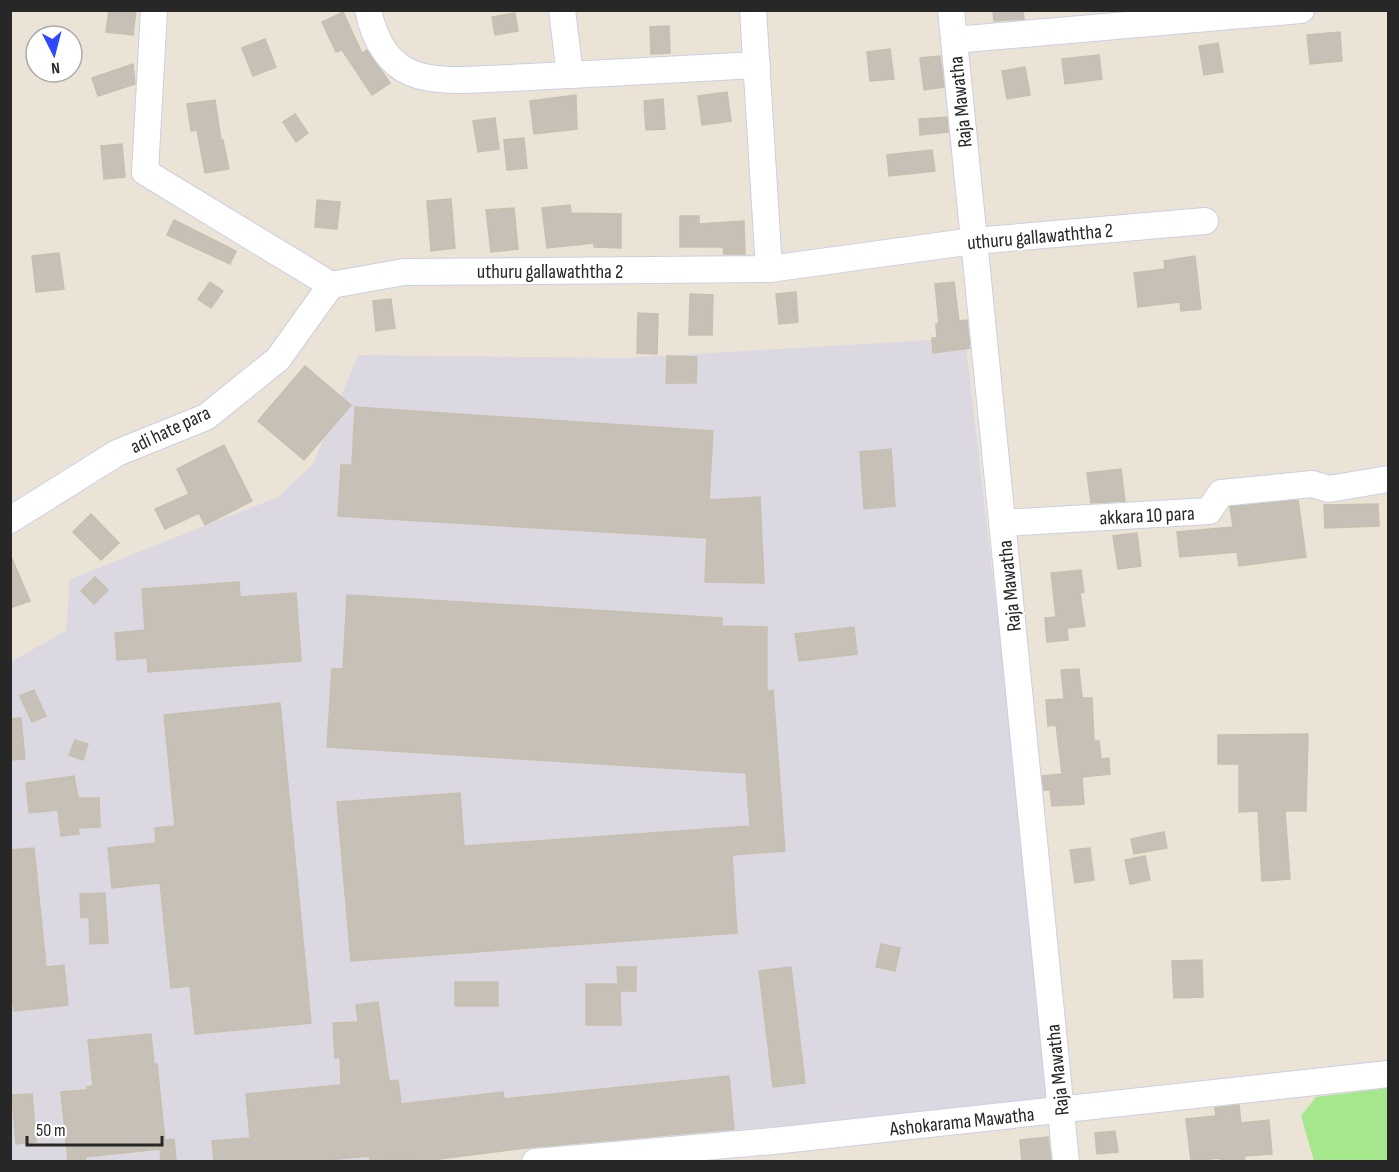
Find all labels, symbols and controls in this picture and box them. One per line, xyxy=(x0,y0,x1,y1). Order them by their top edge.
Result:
north arrow xyxy=(24,24,84,84)
street label: Raja Mawatha xyxy=(944,55,978,149)
text: N xyxy=(50,58,61,77)
street label: uthuru gallawaththa 2 xyxy=(966,219,1114,255)
street label: uthuru gallawaththa 2 xyxy=(477,260,623,284)
street label: adi hate para xyxy=(127,401,214,459)
street label: akkara 10 para xyxy=(1099,502,1195,530)
street label: Raja Mawatha xyxy=(993,539,1027,633)
street label: Raja Mawatha xyxy=(1041,1023,1075,1117)
street label: Ashokarama Mawatha xyxy=(888,1102,1036,1142)
scale bar xyxy=(27,1109,162,1147)
text: 50 m xyxy=(36,1120,66,1141)

